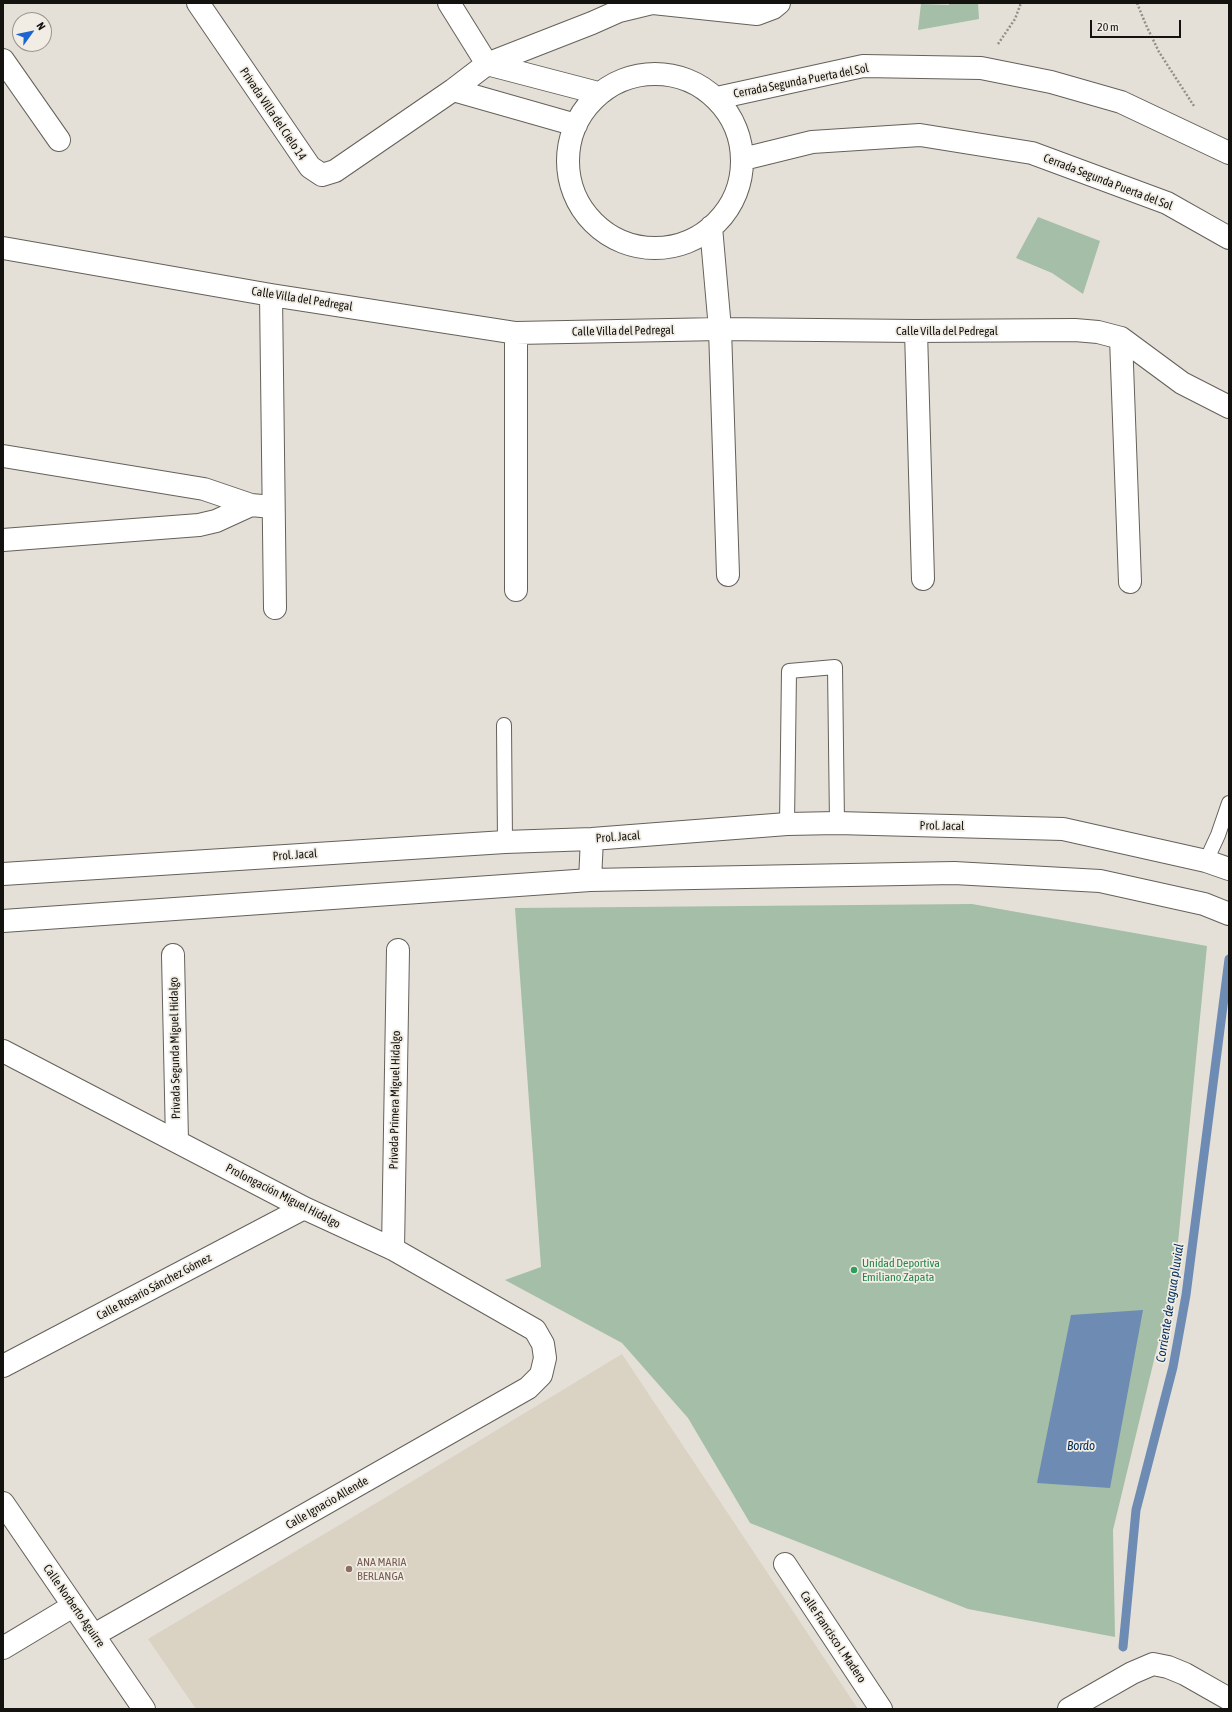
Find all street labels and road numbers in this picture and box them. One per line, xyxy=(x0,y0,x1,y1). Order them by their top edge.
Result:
street label: Cerrada Segunda Puerta del Sol xyxy=(732,61,870,101)
street label: Privada Villa del Cielo 14 xyxy=(237,65,309,163)
street label: Cerrada Segunda Puerta del Sol xyxy=(1041,151,1175,213)
street label: Calle Villa del Pedregal xyxy=(251,284,353,314)
street label: Calle Villa del Pedregal xyxy=(572,323,674,339)
street label: Calle Villa del Pedregal xyxy=(896,324,998,338)
street label: Prol. Jacal xyxy=(920,818,964,834)
street label: Prol. Jacal xyxy=(595,828,641,846)
street label: Prol. Jacal xyxy=(272,846,318,864)
street label: Privada Segunda Miguel Hidalgo xyxy=(167,977,183,1119)
street label: Privada Primera Miguel Hidalgo xyxy=(387,1030,403,1170)
street label: Prolongación Miguel Hidalgo xyxy=(223,1161,343,1231)
street label: Calle Rosario Sánchez Gómez xyxy=(94,1251,214,1323)
street label: Calle Ignacio Allende xyxy=(283,1474,371,1532)
street label: Calle Norberto Aguirre xyxy=(40,1562,108,1650)
street label: Calle Francisco I. Madero xyxy=(797,1588,869,1686)

